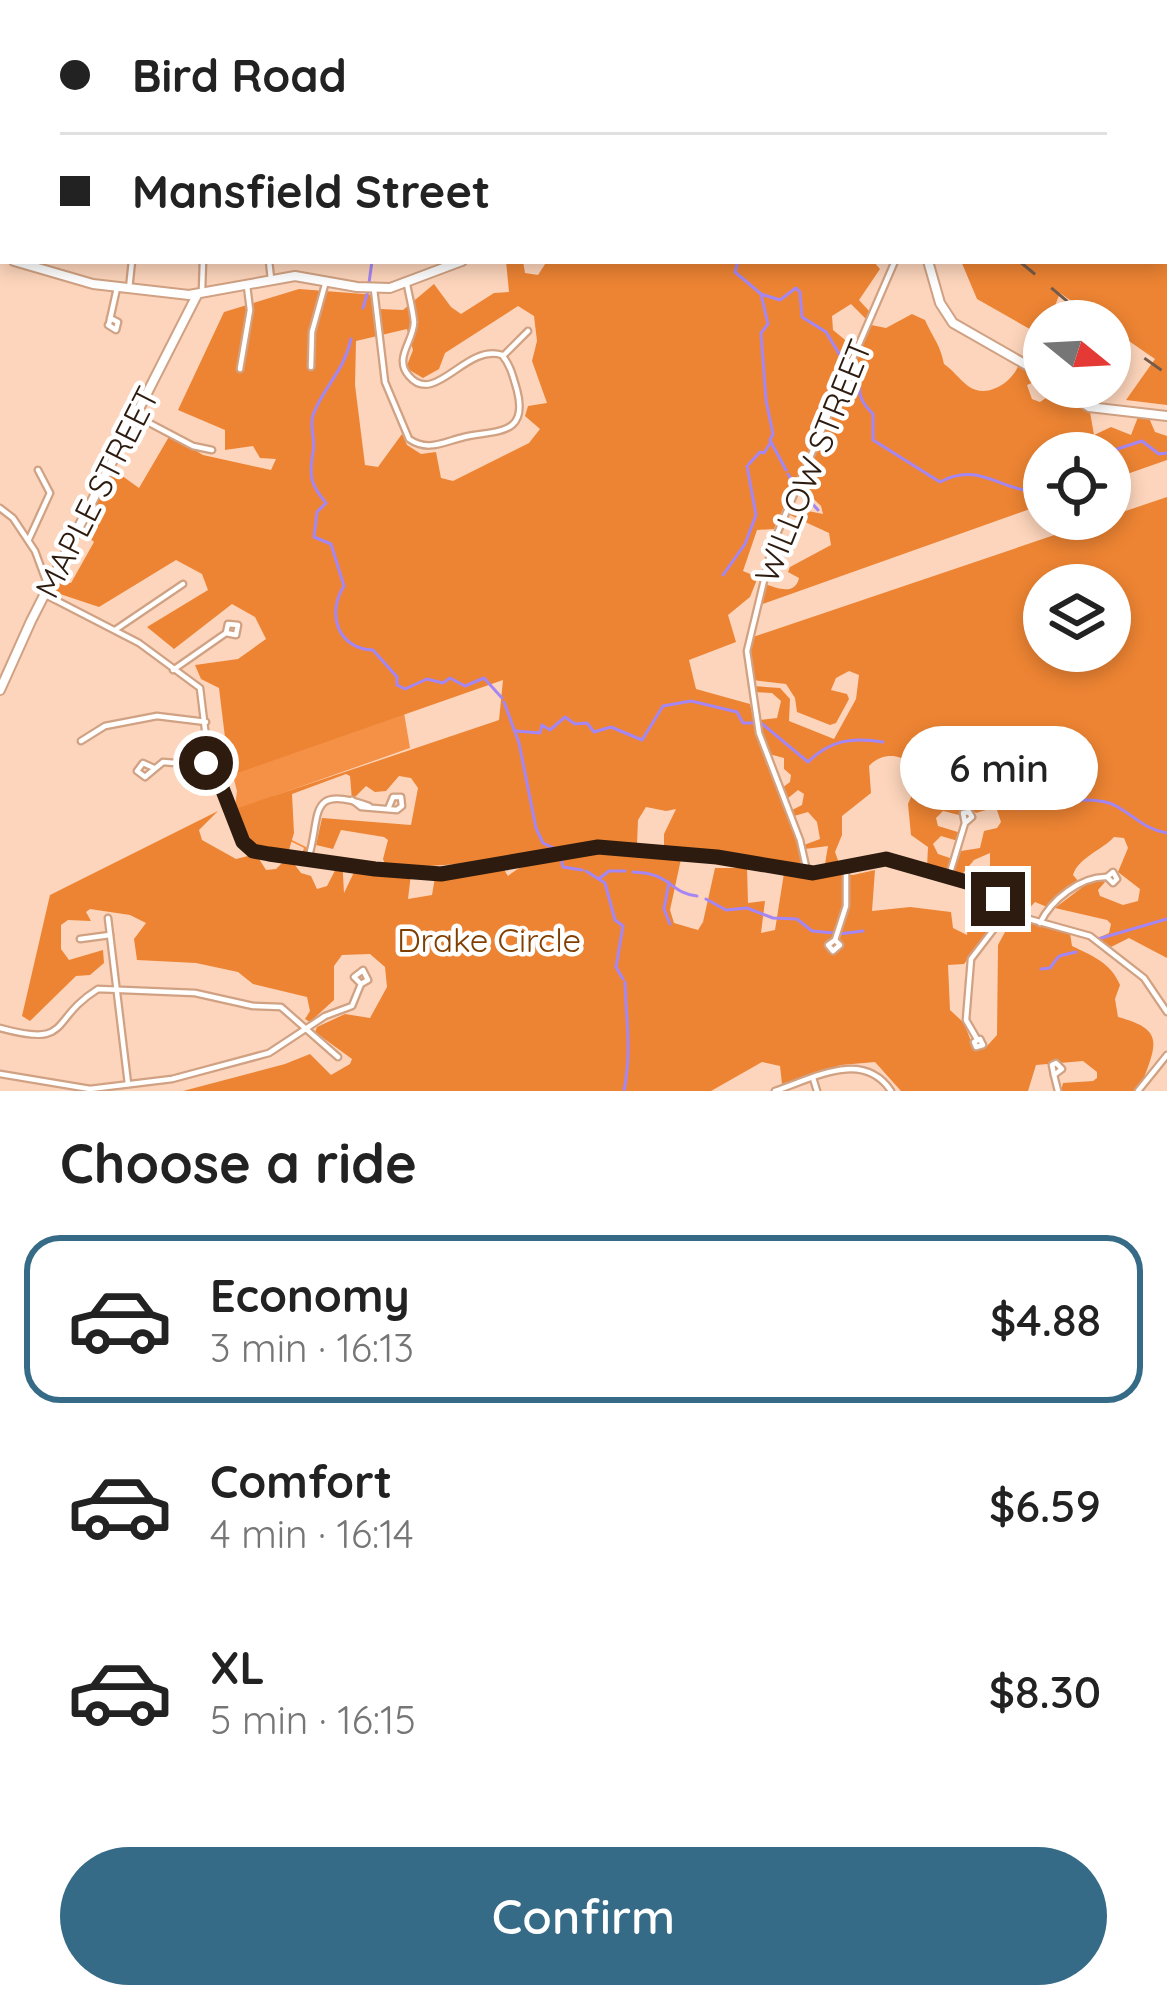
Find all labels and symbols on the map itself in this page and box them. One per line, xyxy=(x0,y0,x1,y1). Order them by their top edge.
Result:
north arrow xyxy=(1023,300,1131,408)
street label: WILLOW STREET xyxy=(745,333,880,589)
street label: MAPLE STREET xyxy=(26,379,167,604)
callout: 6 min xyxy=(899,725,1097,809)
route start xyxy=(179,736,233,790)
route end xyxy=(971,872,1025,926)
park label: Drake Circle xyxy=(397,919,581,960)

